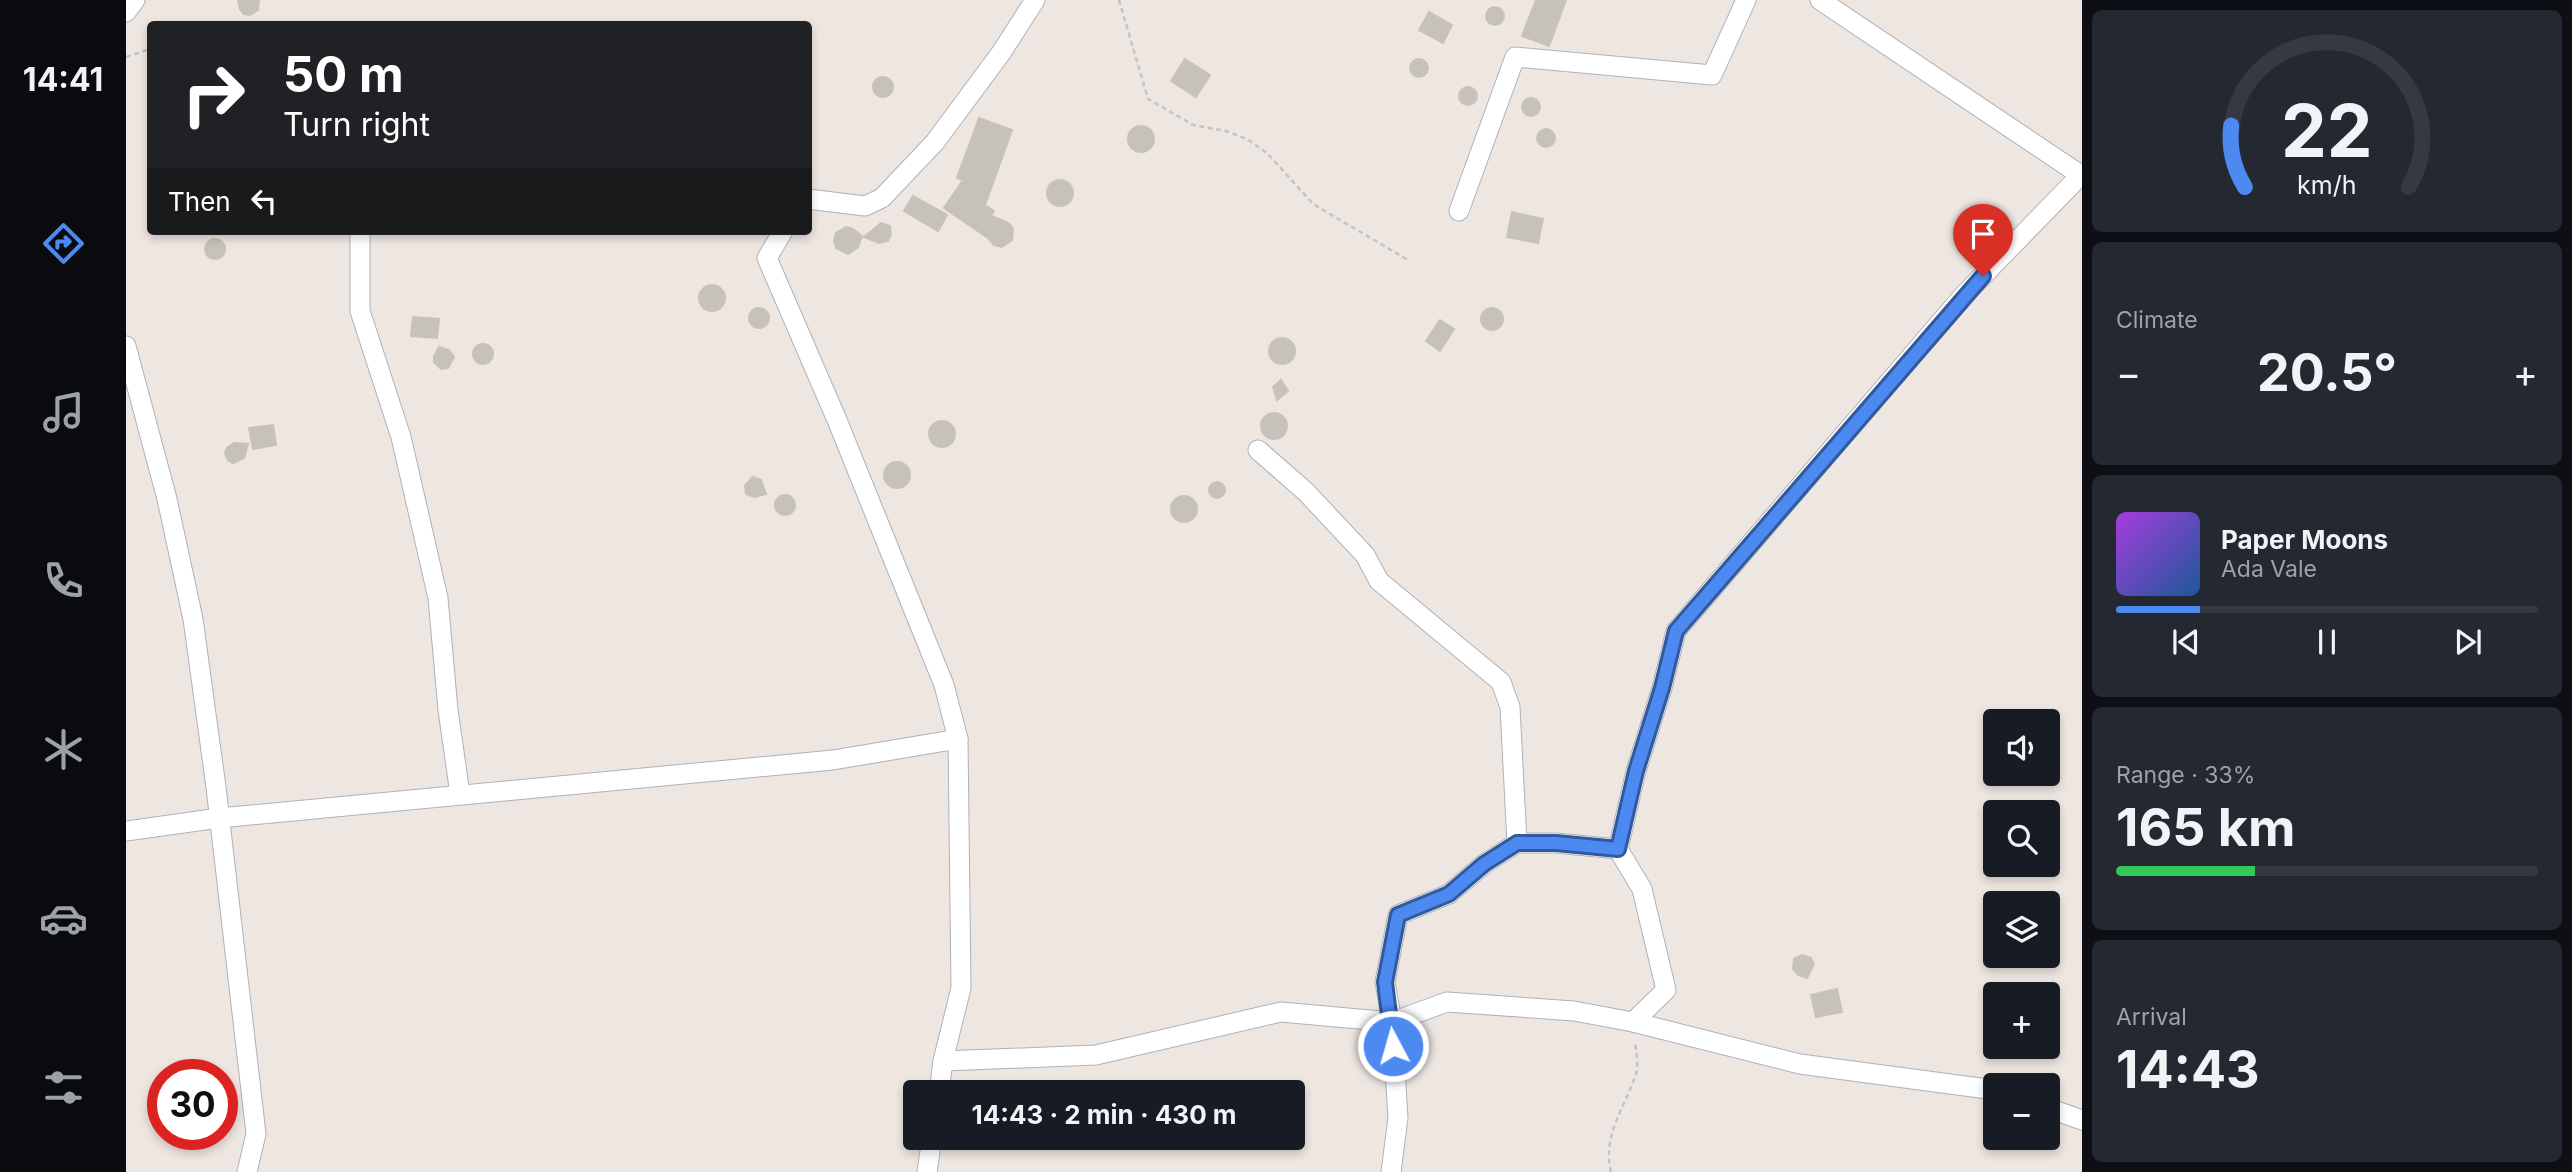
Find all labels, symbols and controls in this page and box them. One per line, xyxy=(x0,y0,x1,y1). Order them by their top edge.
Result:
text: 50 m xyxy=(283,45,404,104)
icon: right xyxy=(168,49,259,140)
text: 14:41 xyxy=(23,60,103,99)
text: 22 xyxy=(2281,87,2373,176)
text: Turn right xyxy=(283,105,430,144)
text: km/h xyxy=(2297,170,2357,200)
icon: left xyxy=(245,182,283,220)
text: Then xyxy=(168,186,231,217)
pin xyxy=(1953,204,2013,276)
icon: arrive xyxy=(1964,215,2002,253)
icon: directions xyxy=(39,219,88,268)
text: Climate xyxy=(2116,306,2198,334)
text: 20.5° xyxy=(2257,341,2397,404)
text: − xyxy=(2116,350,2141,396)
text: + xyxy=(2513,350,2538,396)
icon: music xyxy=(39,388,88,437)
text: Paper Moons xyxy=(2221,524,2388,555)
text: Ada Vale xyxy=(2221,555,2317,583)
icon: phone xyxy=(39,556,88,605)
icon: previous xyxy=(2167,623,2205,661)
icon: pause xyxy=(2308,623,2346,661)
icon: next xyxy=(2449,623,2487,661)
map controls xyxy=(1983,709,2060,1150)
button: sound xyxy=(1983,709,2060,786)
icon: climate xyxy=(39,725,88,774)
text: Range · 33% xyxy=(2116,761,2255,789)
text: 165 km xyxy=(2116,796,2295,859)
button: search xyxy=(1983,800,2060,877)
button: layers xyxy=(1983,891,2060,968)
icon: car xyxy=(39,894,88,943)
button: + xyxy=(1983,982,2060,1059)
text: Arrival xyxy=(2116,1003,2187,1031)
position arrow xyxy=(1356,1009,1430,1083)
text: 14:43 xyxy=(2116,1038,2260,1101)
speed limit sign: 30 xyxy=(147,1059,238,1150)
icon: filters xyxy=(39,1063,88,1112)
button: − xyxy=(1983,1073,2060,1150)
text: 14:43 · 2 min · 430 m xyxy=(971,1099,1237,1130)

